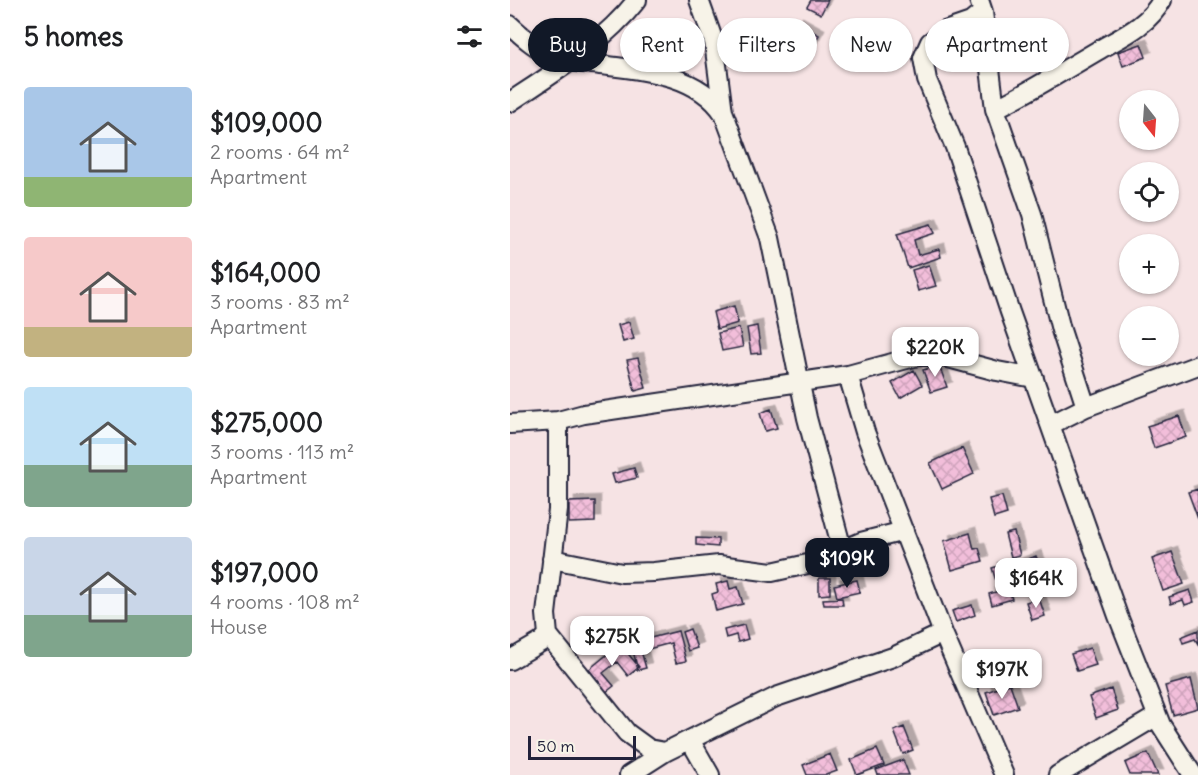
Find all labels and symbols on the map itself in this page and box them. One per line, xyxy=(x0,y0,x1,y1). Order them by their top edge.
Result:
north arrow xyxy=(1119,90,1179,150)
pin: $220K xyxy=(893,327,977,378)
pin: $109K xyxy=(805,538,889,589)
pin: $164K xyxy=(994,558,1078,609)
pin: $275K xyxy=(570,616,654,667)
pin: $197K xyxy=(960,649,1044,700)
scale bar xyxy=(528,733,636,760)

